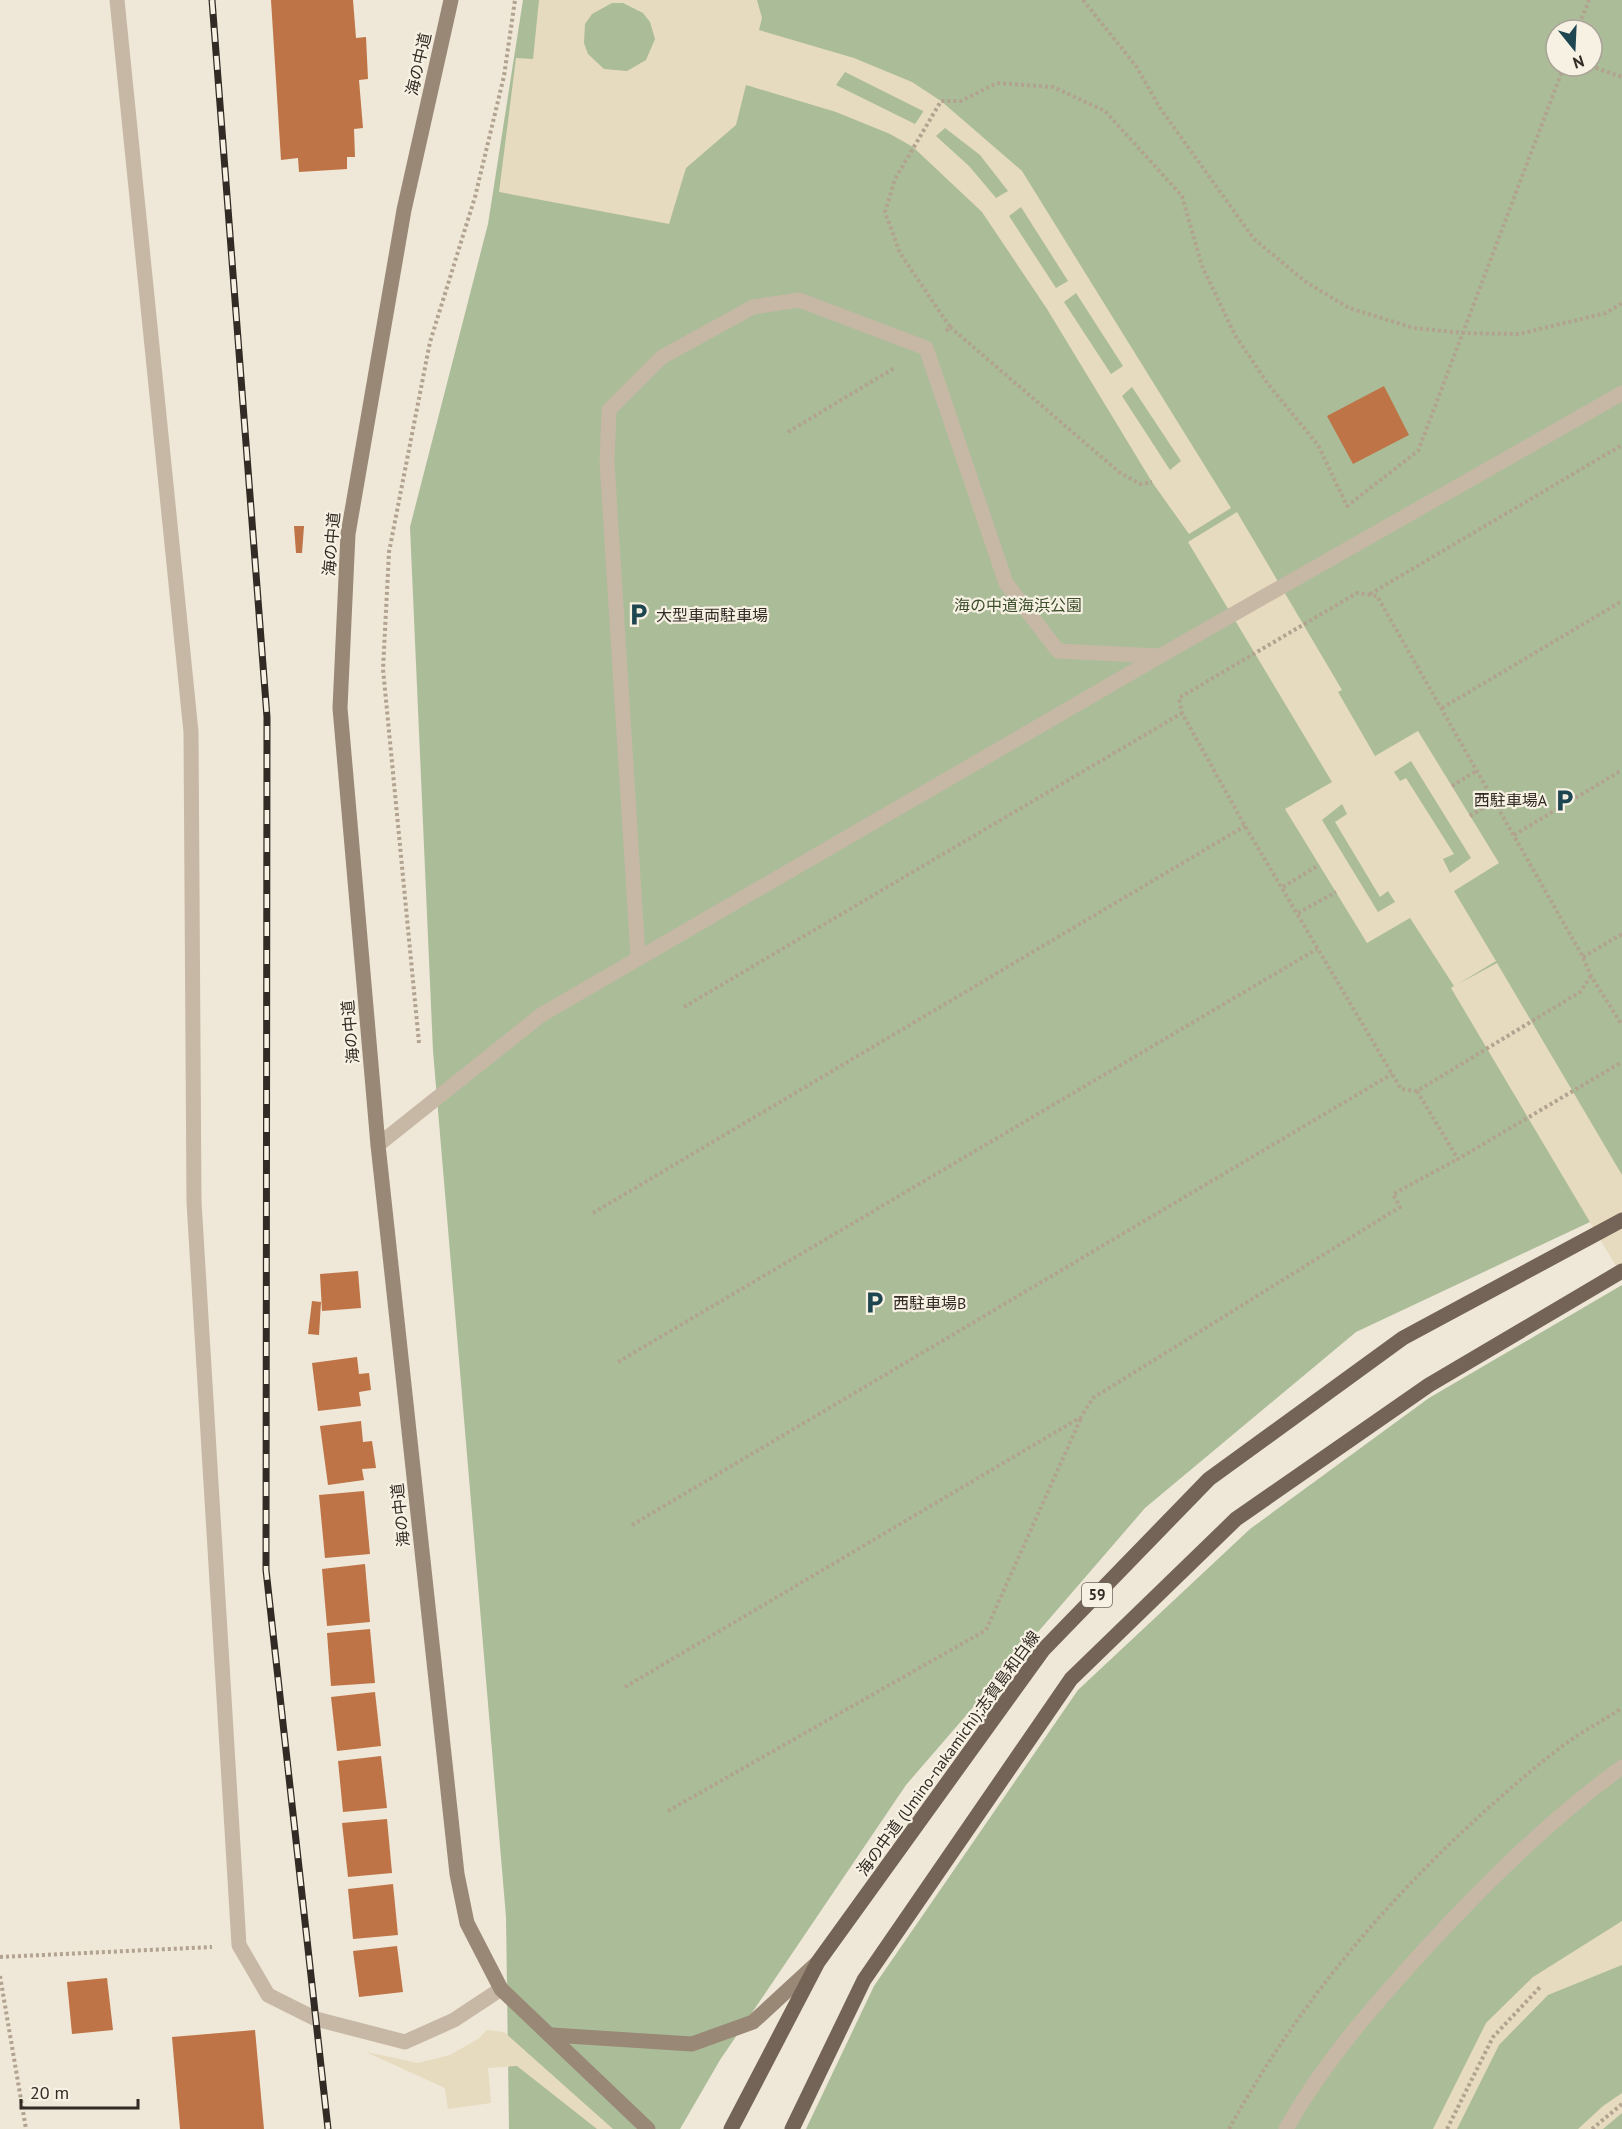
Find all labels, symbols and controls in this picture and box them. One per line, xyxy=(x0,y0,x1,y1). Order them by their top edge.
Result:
north arrow xyxy=(1544,18,1604,78)
street label: 海の中道 xyxy=(401,31,435,97)
text: N xyxy=(1571,51,1587,73)
street label: 海の中道 xyxy=(318,511,344,577)
park label: 海の中道海浜公園 xyxy=(954,595,1082,615)
parking icon: 大型車両駐車場 xyxy=(625,602,651,628)
place label: 大型車両駐車場 xyxy=(656,605,768,625)
parking icon: 西駐車場A xyxy=(1552,787,1578,813)
place label: 西駐車場A xyxy=(1474,790,1548,810)
street label: 海の中道 xyxy=(337,999,363,1065)
parking icon: 西駐車場B xyxy=(862,1290,888,1316)
place label: 西駐車場B xyxy=(893,1293,966,1313)
street label: 海の中道 xyxy=(387,1482,413,1548)
road number: 59 xyxy=(1082,1583,1112,1607)
street label: 海の中道 (Umino-nakamichi);志賀島和白線 xyxy=(852,1627,1044,1879)
scale bar xyxy=(21,2072,138,2110)
text: 20 m xyxy=(30,2081,69,2104)

